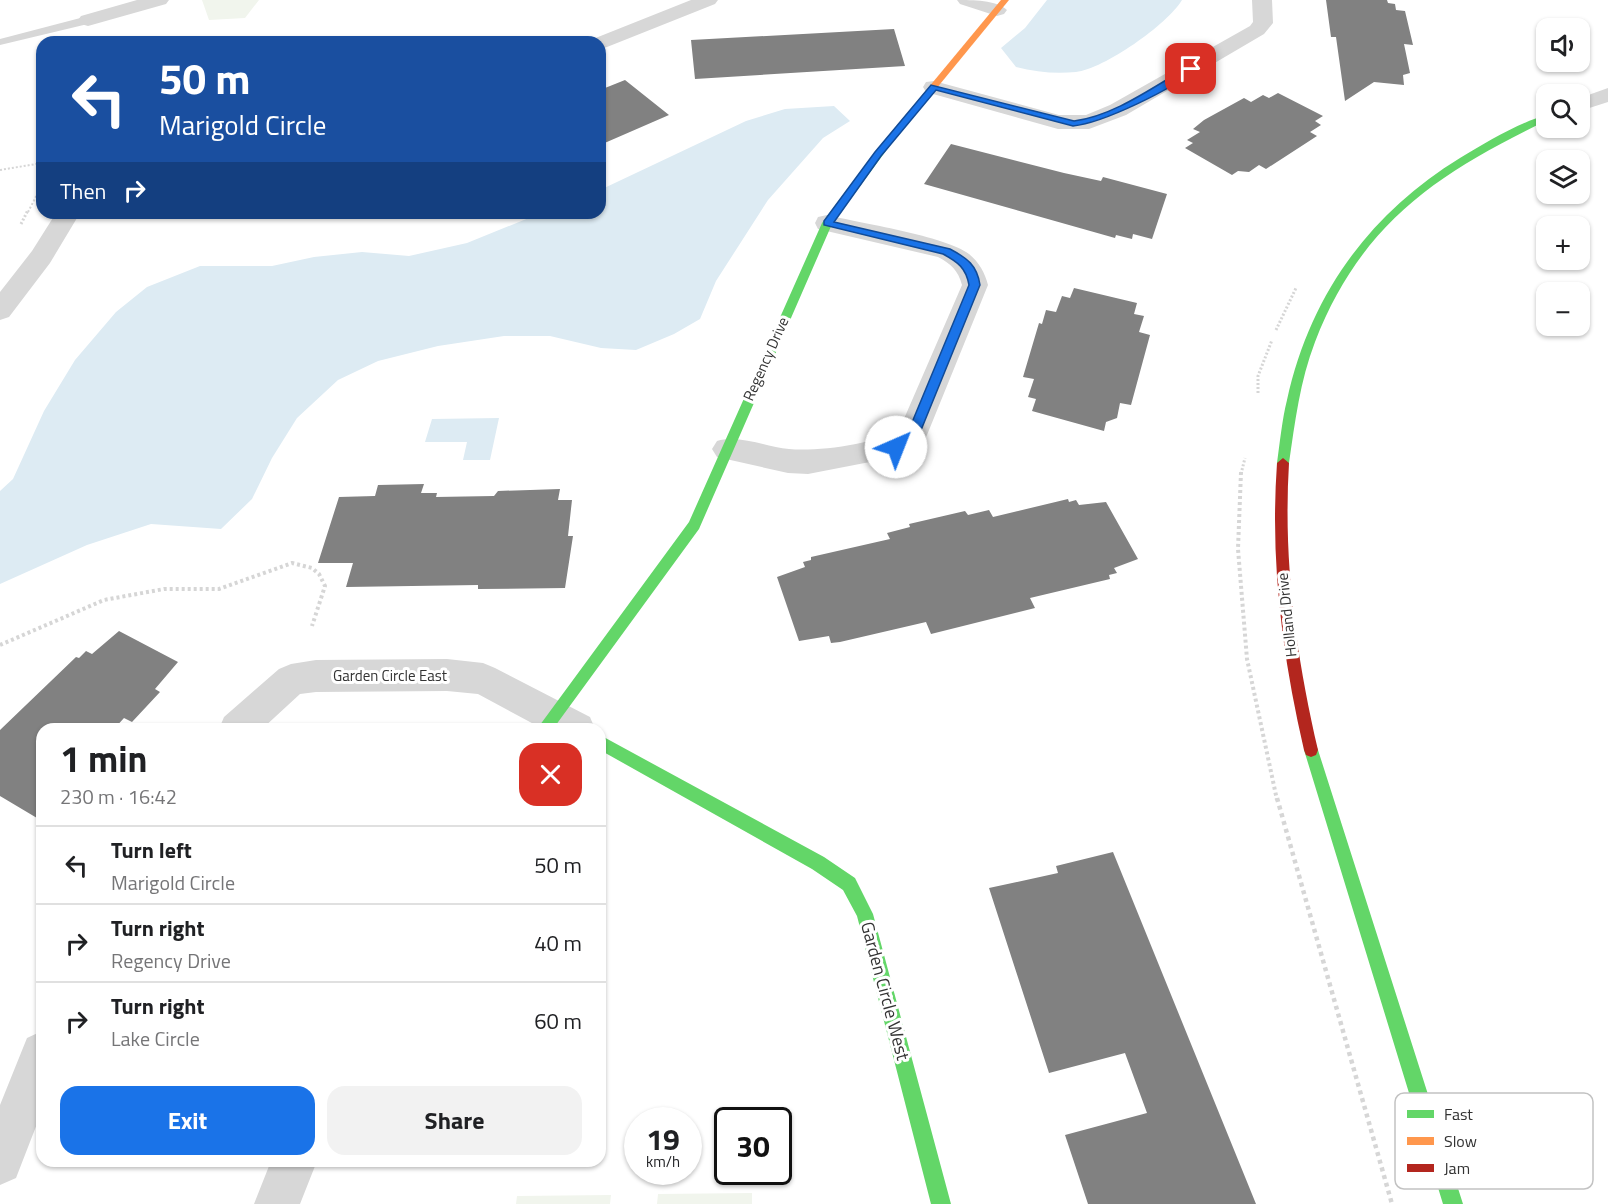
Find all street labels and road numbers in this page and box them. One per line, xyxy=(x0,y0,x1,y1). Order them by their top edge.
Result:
street label: Regency Drive xyxy=(737,313,794,405)
street label: Holland Drive xyxy=(1271,572,1302,658)
street label: Garden Circle East xyxy=(333,664,448,687)
street label: Garden Circle West xyxy=(854,919,917,1064)

